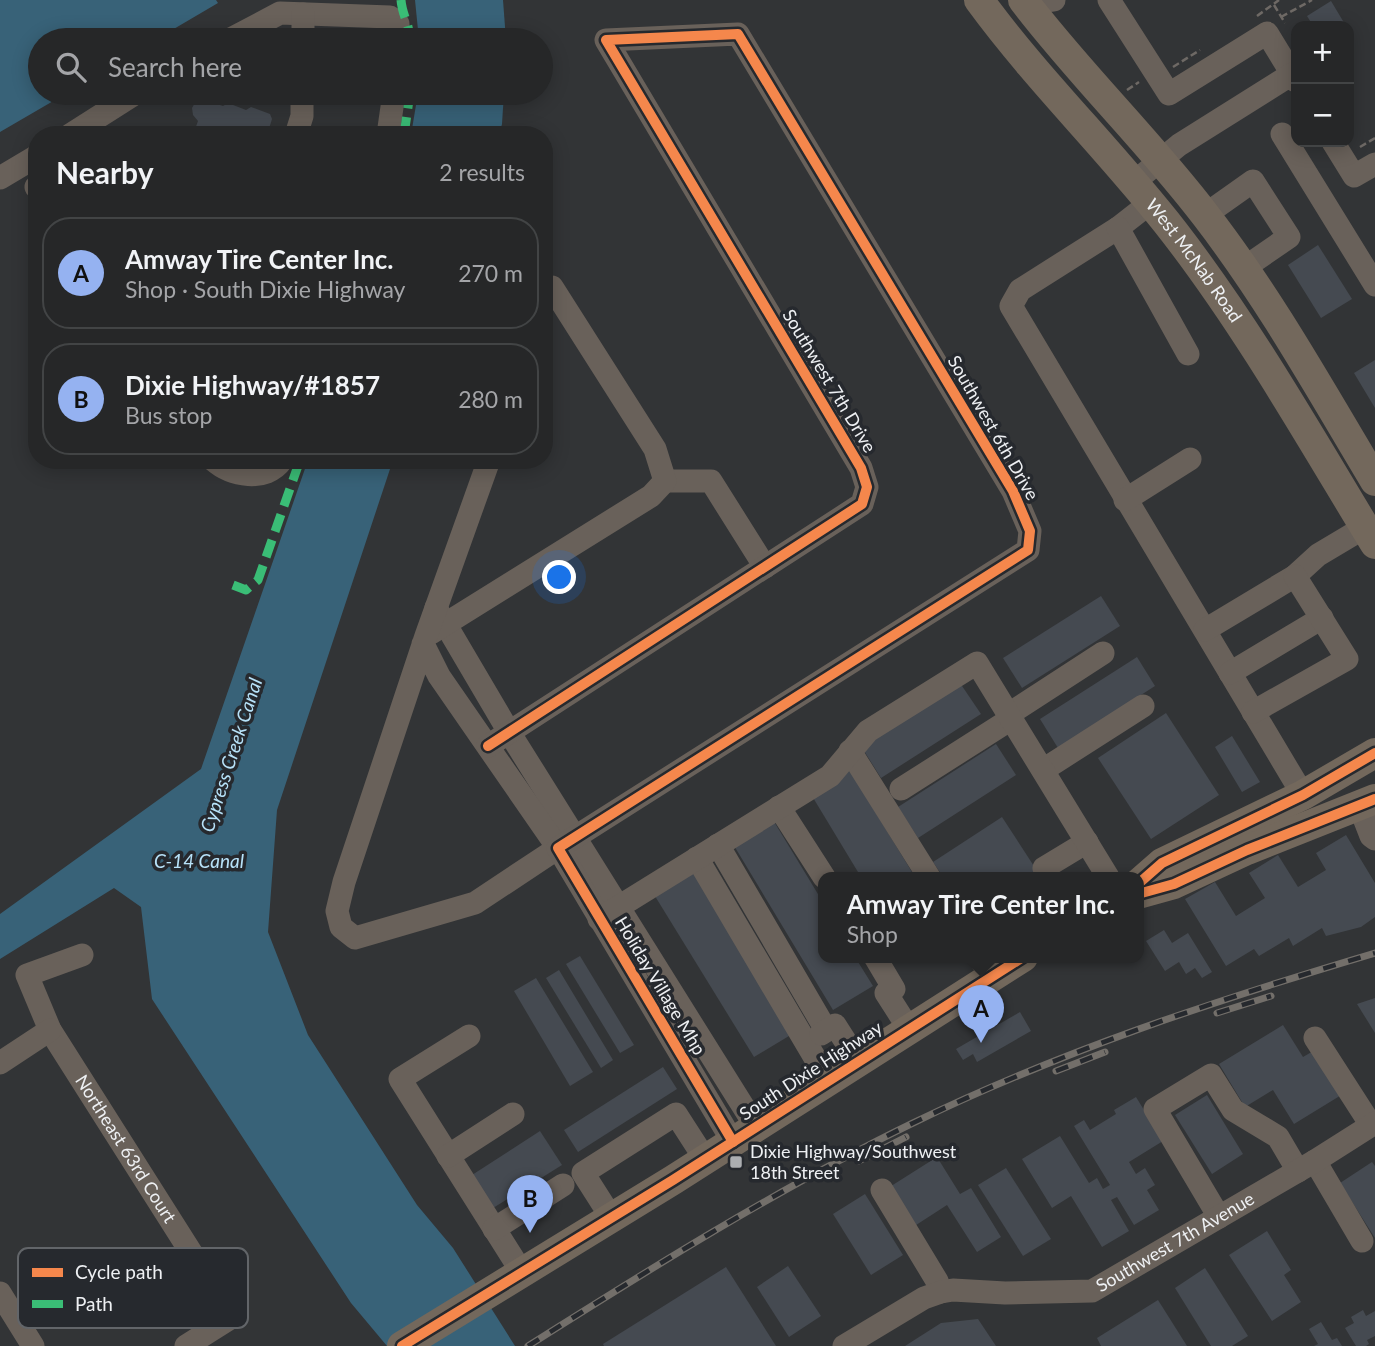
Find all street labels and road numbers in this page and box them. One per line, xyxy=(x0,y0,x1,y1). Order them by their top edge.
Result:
street label: West McNab Road xyxy=(1142,194,1247,326)
street label: Southwest 7th Drive xyxy=(778,305,881,456)
street label: Southwest 6th Drive xyxy=(944,351,1044,504)
street label: Holiday Village Mhp xyxy=(611,912,711,1059)
street label: South Dixie Highway xyxy=(735,1015,886,1124)
street label: Northeast 63rd Court xyxy=(71,1070,182,1227)
street label: Southwest 7th Avenue xyxy=(1092,1187,1258,1296)

